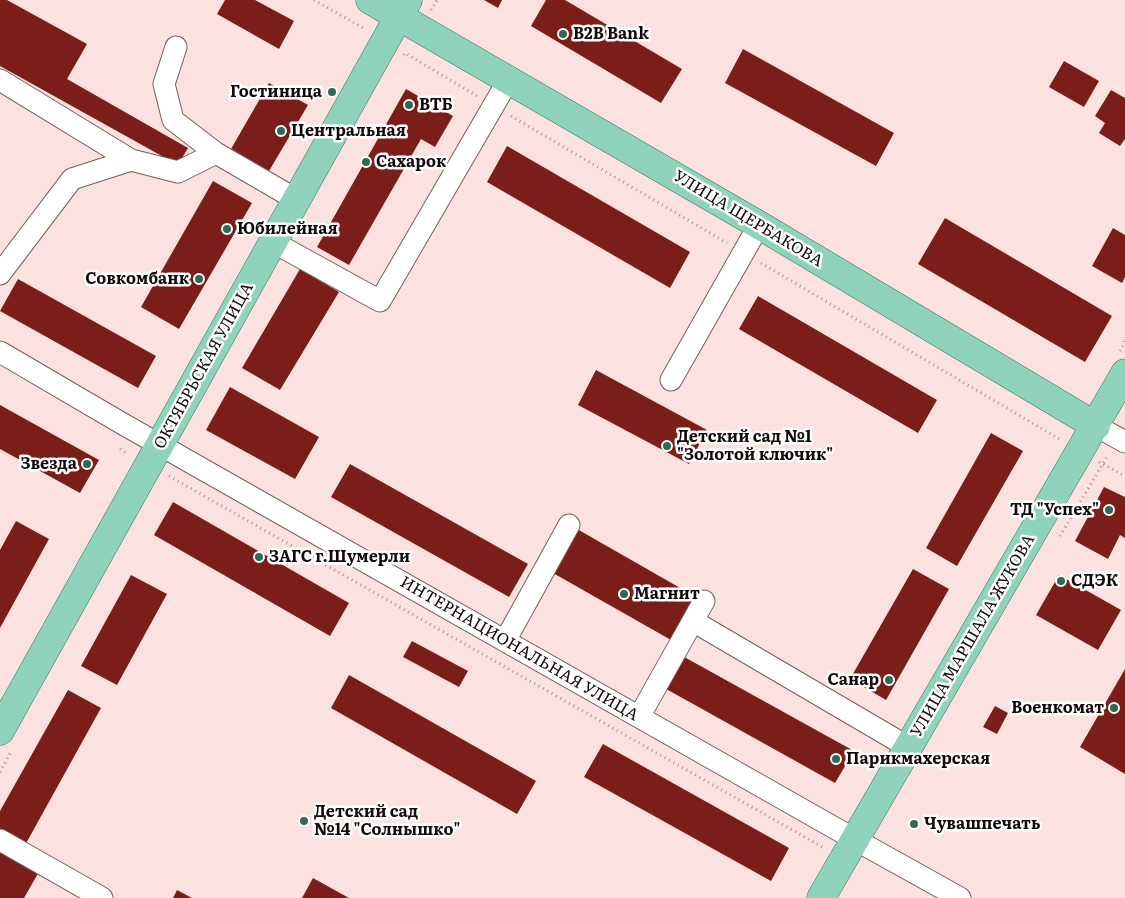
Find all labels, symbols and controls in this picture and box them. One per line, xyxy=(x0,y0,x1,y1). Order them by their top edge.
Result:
place label: B2B Bank xyxy=(573,24,649,44)
marker: B2B Bank xyxy=(557,28,569,40)
place label: Гостиница xyxy=(230,82,322,102)
marker: Гостиница xyxy=(326,86,338,98)
place label: ВТБ xyxy=(419,95,453,115)
marker: ВТБ xyxy=(403,99,415,111)
place label: Центральная xyxy=(291,121,406,141)
marker: Центральная xyxy=(275,125,287,137)
place label: Сахарок xyxy=(376,152,446,172)
marker: Сахарок xyxy=(360,156,372,168)
street label: УЛИЦА ЩЕРБАКОВА xyxy=(670,167,826,271)
place label: Юбилейная xyxy=(237,219,338,239)
marker: Юбилейная xyxy=(221,223,233,235)
place label: Совкомбанк xyxy=(85,269,189,289)
marker: Совкомбанк xyxy=(193,273,205,285)
street label: ОКТЯБРЬСКАЯ УЛИЦА xyxy=(150,280,258,452)
place label: Детский сад №1 "Золотой ключик" xyxy=(677,427,833,465)
marker: Детский сад №1 "Золотой ключик" xyxy=(661,440,673,452)
place label: Звезда xyxy=(20,454,77,474)
marker: Звезда xyxy=(81,458,93,470)
place label: ТД "Успех" xyxy=(1010,500,1099,520)
marker: ТД "Успех" xyxy=(1103,504,1115,516)
street label: УЛИЦА МАРШАЛА ЖУКОВА xyxy=(907,531,1039,741)
place label: ЗАГС г.Шумерли xyxy=(269,547,410,567)
marker: ЗАГС г.Шумерли xyxy=(253,551,265,563)
place label: СДЭК xyxy=(1071,571,1118,591)
street label: ИНТЕРНАЦИОНАЛЬНАЯ УЛИЦА xyxy=(396,573,642,725)
marker: СДЭК xyxy=(1055,575,1067,587)
place label: Магнит xyxy=(634,584,700,604)
marker: Магнит xyxy=(618,588,630,600)
place label: Санар xyxy=(827,670,879,690)
marker: Санар xyxy=(883,674,895,686)
place label: Военкомат xyxy=(1011,698,1104,718)
marker: Военкомат xyxy=(1108,702,1120,714)
place label: Парикмахерская xyxy=(846,749,990,769)
marker: Парикмахерская xyxy=(830,753,842,765)
place label: Детский сад №14 "Солнышко" xyxy=(314,802,460,840)
place label: Чувашпечать xyxy=(924,814,1040,834)
marker: Детский сад №14 "Солнышко" xyxy=(298,815,310,827)
marker: Чувашпечать xyxy=(908,818,920,830)

